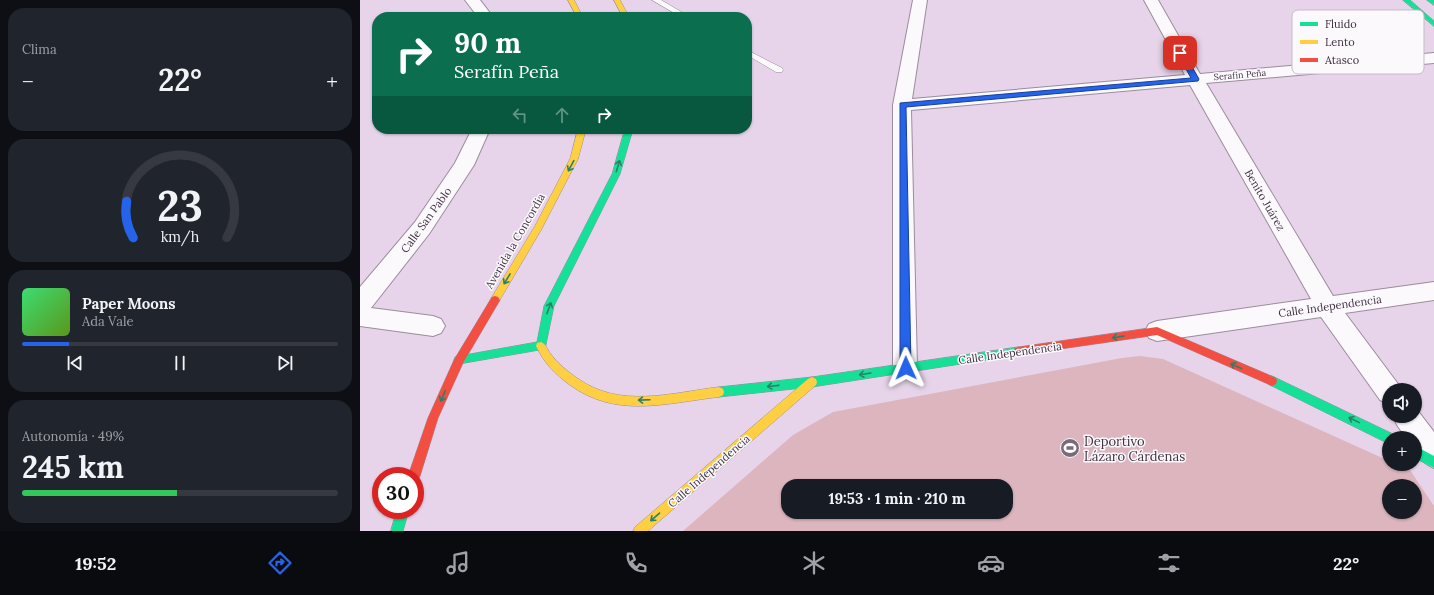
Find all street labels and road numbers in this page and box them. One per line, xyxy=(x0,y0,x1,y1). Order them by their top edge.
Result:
street label: Serafín Peña xyxy=(1213,67,1267,82)
street label: Benito Juárez xyxy=(1242,167,1288,234)
street label: Calle San Pablo xyxy=(397,184,455,256)
street label: Avenida la Concordia xyxy=(482,191,548,292)
street label: Calle Independencia xyxy=(1278,292,1383,320)
street label: Calle Independencia xyxy=(958,339,1063,367)
street label: Calle Independencia xyxy=(665,431,753,510)

